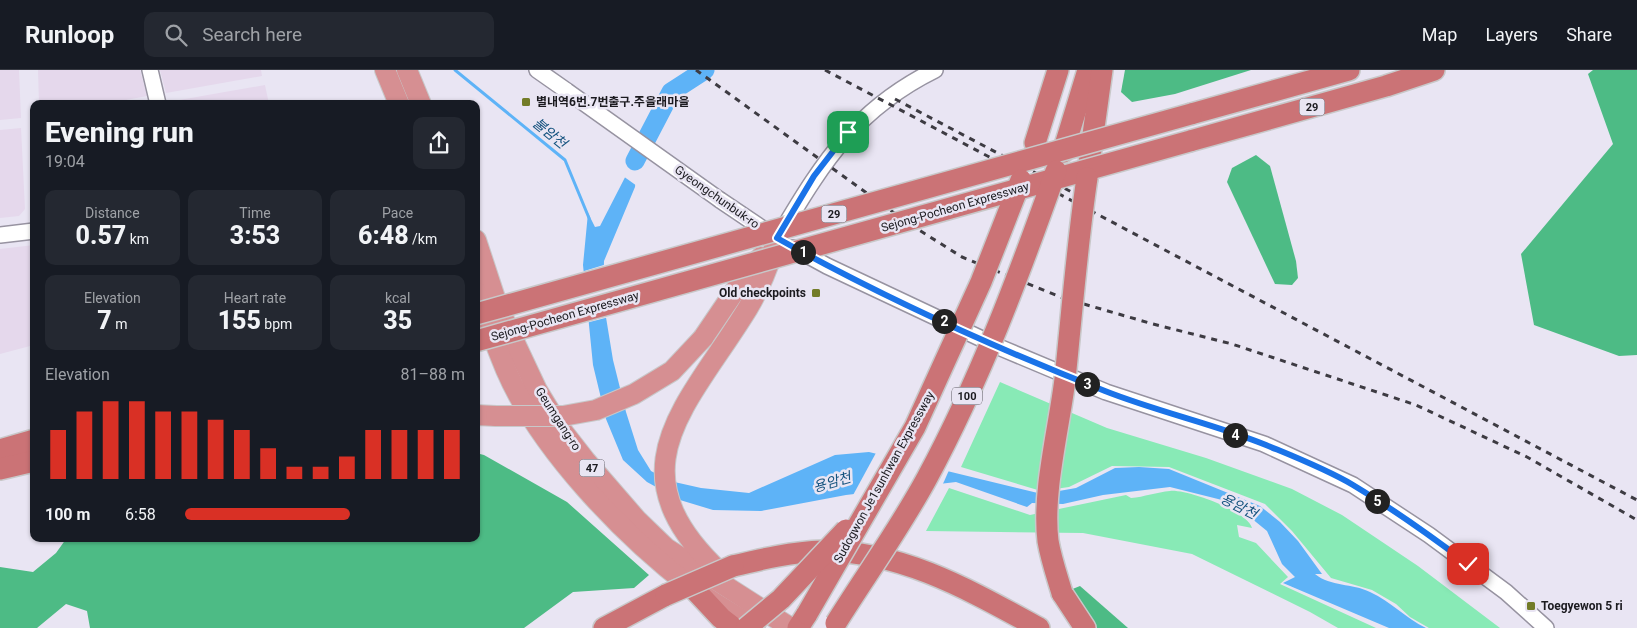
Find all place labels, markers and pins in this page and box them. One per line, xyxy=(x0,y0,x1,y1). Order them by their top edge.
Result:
place label: 별내역6번.7번출구.주을래마을 xyxy=(536,95,689,109)
marker: 별내역6번.7번출구.주을래마을 xyxy=(520,96,532,108)
pin xyxy=(827,111,869,153)
pin: 1 xyxy=(790,240,816,264)
place label: Old checkpoints xyxy=(719,286,806,300)
marker: Old checkpoints xyxy=(810,287,822,299)
pin: 2 xyxy=(932,308,956,334)
pin: 3 xyxy=(1074,372,1100,396)
pin: 4 xyxy=(1222,422,1248,448)
pin: 5 xyxy=(1364,488,1390,514)
pin xyxy=(1447,543,1489,585)
place label: Toegyewon 5 ri xyxy=(1541,599,1623,613)
marker: Toegyewon 5 ri xyxy=(1525,600,1537,612)

